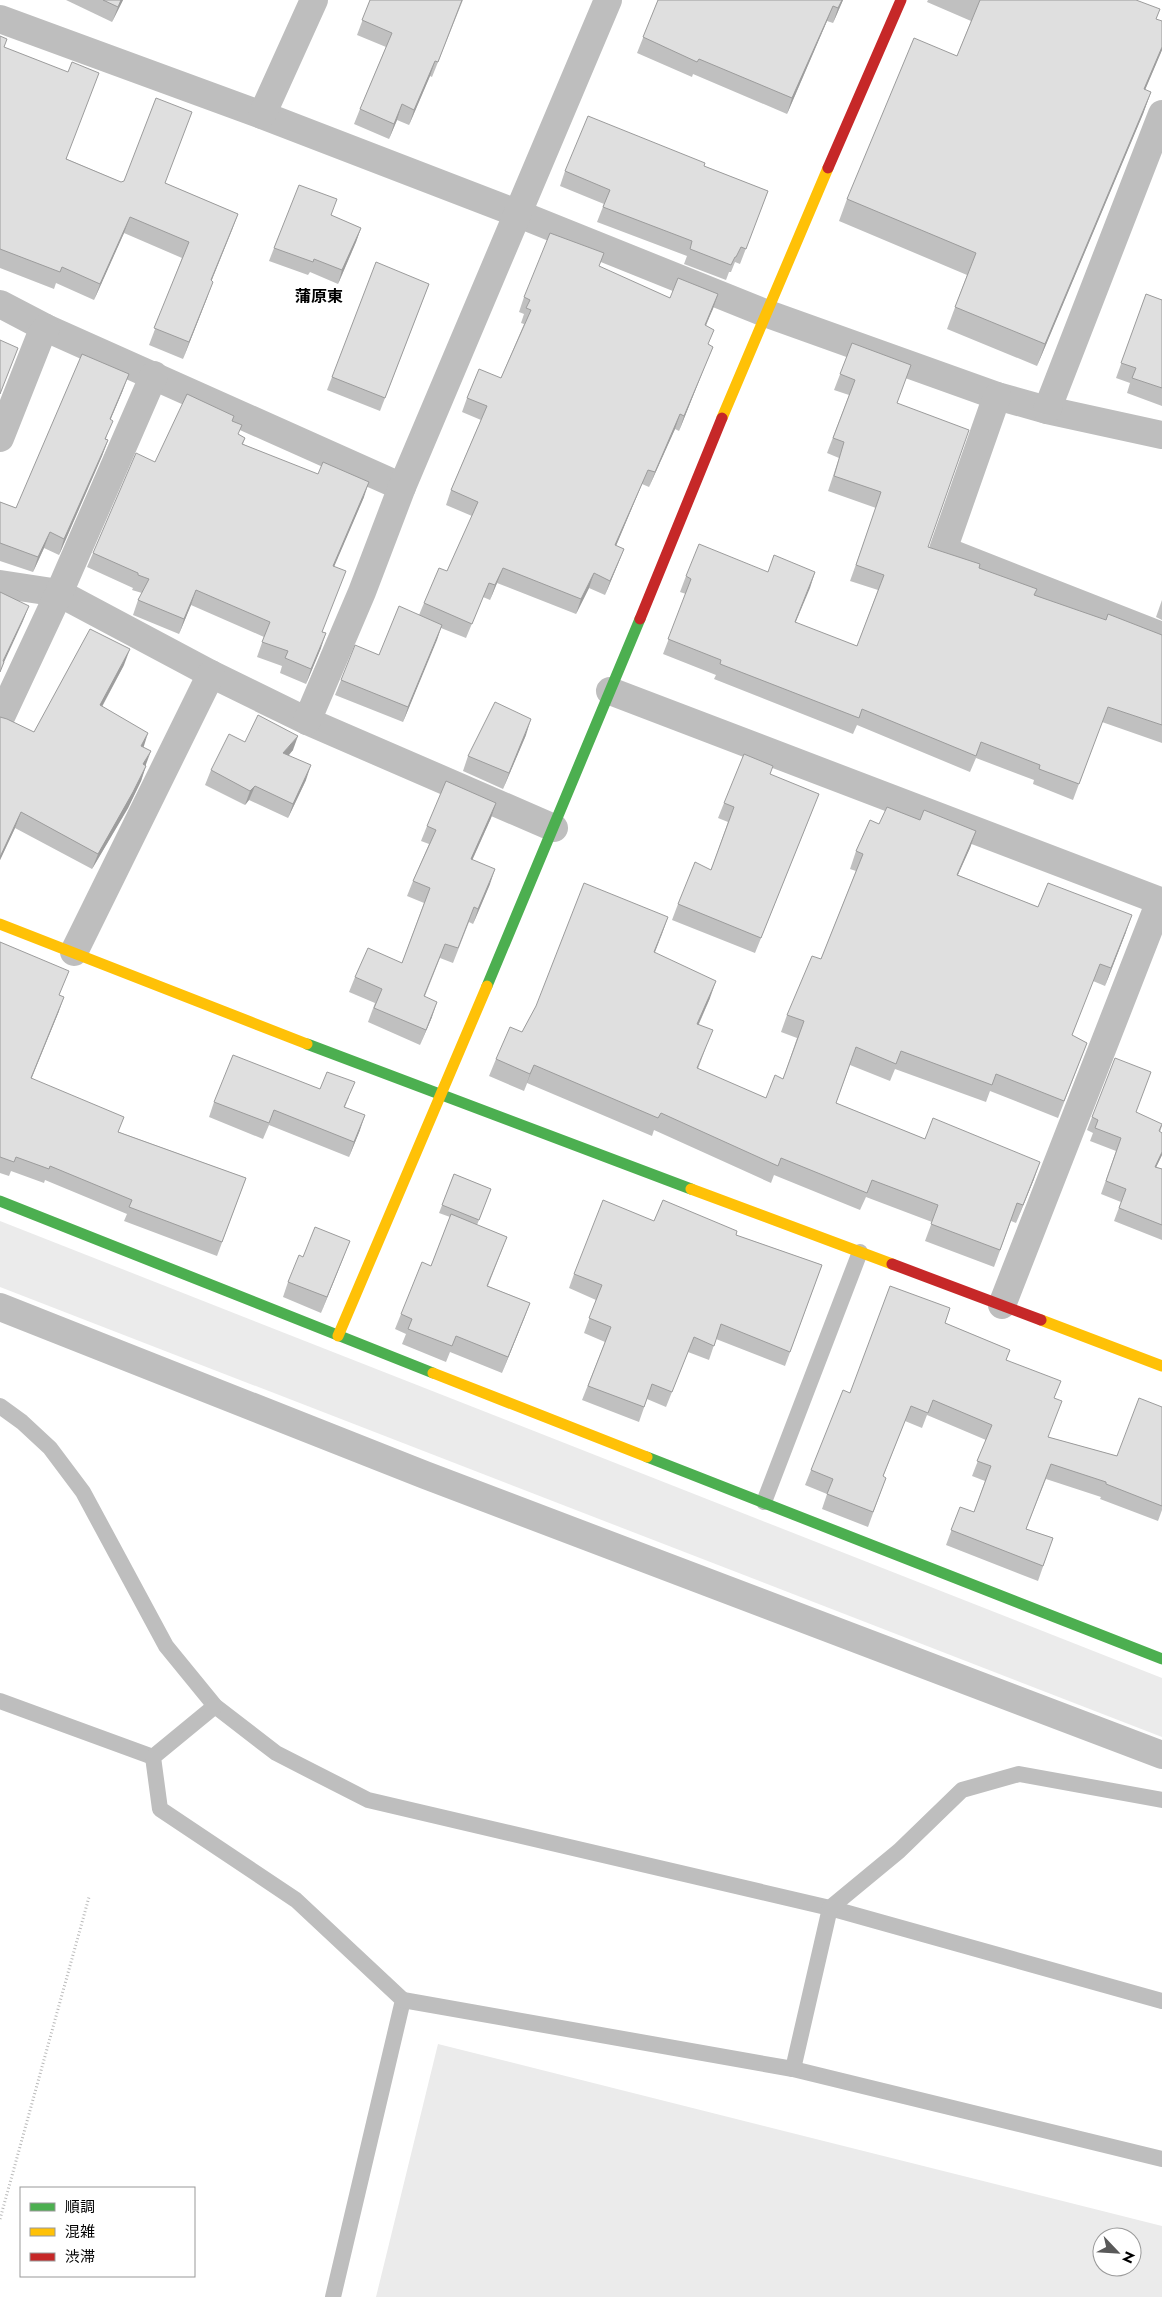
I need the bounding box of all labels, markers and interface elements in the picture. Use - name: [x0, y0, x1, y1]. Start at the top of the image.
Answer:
- district label: 蒲原東: [295, 285, 343, 308]
- legend: [20, 2187, 195, 2277]
- text: 順調: [65, 2196, 95, 2218]
- text: 混雑: [65, 2221, 95, 2243]
- north arrow: [1092, 2227, 1142, 2277]
- text: 渋滞: [65, 2246, 95, 2268]
- text: N: [1117, 2248, 1140, 2267]

